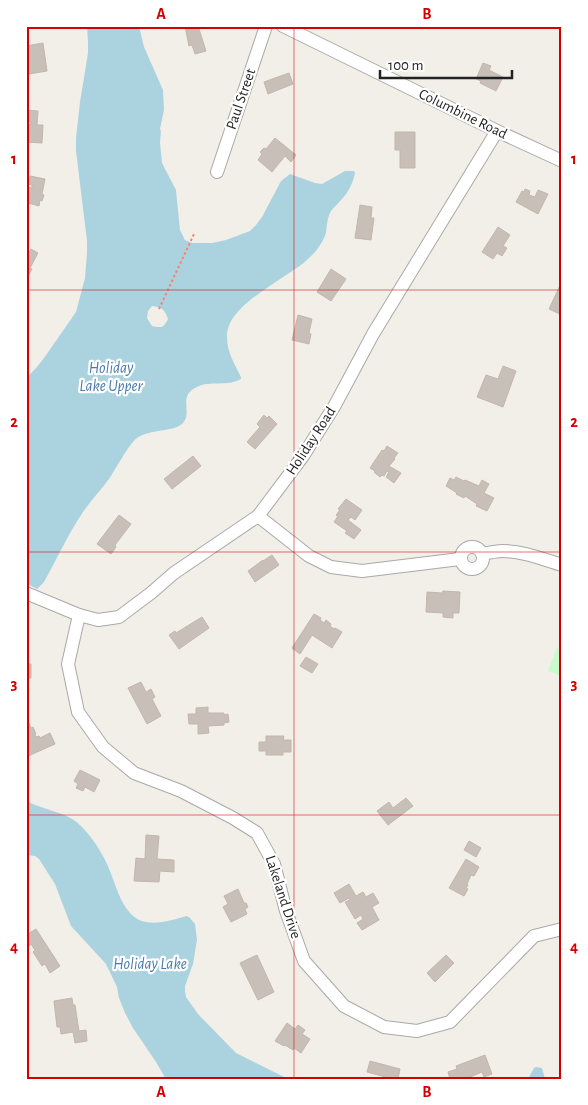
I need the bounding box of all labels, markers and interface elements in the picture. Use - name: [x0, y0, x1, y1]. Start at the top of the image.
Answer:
- text: A: [156, 6, 166, 22]
- text: B: [422, 6, 432, 22]
- scale bar: [380, 48, 513, 80]
- text: 100 m: [388, 58, 423, 73]
- street label: Paul Street: [224, 66, 258, 131]
- street label: Columbine Road: [416, 86, 510, 142]
- text: 1: [11, 151, 17, 167]
- text: 1: [571, 151, 577, 167]
- water label: Holiday Lake Upper: [79, 360, 143, 395]
- street label: Holiday Road: [283, 404, 339, 478]
- text: 2: [10, 414, 18, 430]
- text: 2: [570, 414, 578, 430]
- text: 3: [11, 676, 18, 692]
- text: 3: [571, 676, 578, 692]
- street label: Lakeland Drive: [263, 854, 304, 940]
- text: 4: [10, 939, 18, 955]
- text: 4: [570, 939, 578, 955]
- water label: Holiday Lake: [113, 956, 187, 972]
- text: A: [156, 1084, 166, 1100]
- text: B: [422, 1084, 432, 1100]

